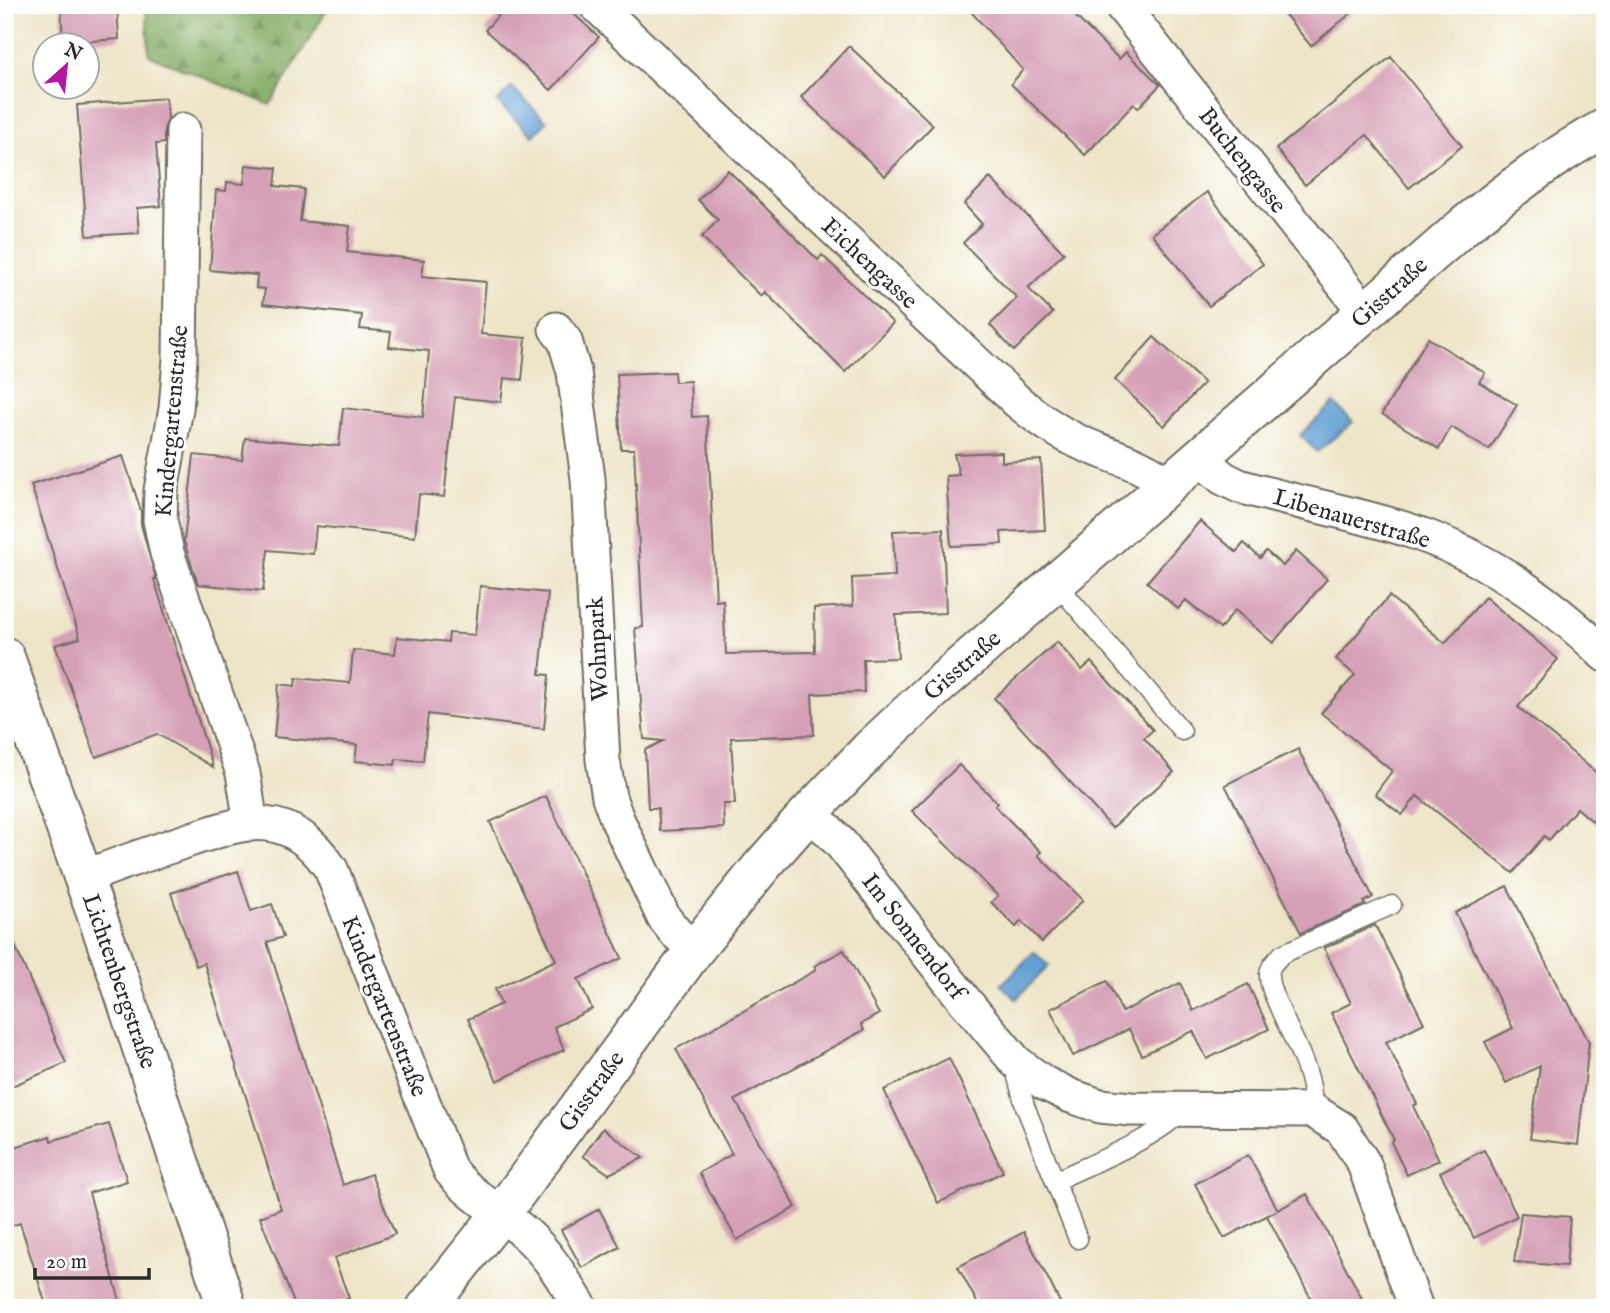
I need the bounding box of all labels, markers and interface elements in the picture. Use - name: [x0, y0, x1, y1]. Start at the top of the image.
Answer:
- north arrow: [32, 32, 102, 102]
- text: N: [59, 38, 86, 67]
- street label: Buchengasse: [1191, 102, 1293, 220]
- street label: Eichengasse: [814, 211, 924, 317]
- street label: Gisstraße: [1345, 250, 1435, 336]
- street label: Kindergartenstraße: [149, 324, 196, 518]
- street label: Libenauerstraße: [1269, 482, 1434, 557]
- street label: Wohnpark: [580, 596, 617, 702]
- street label: Gisstraße: [918, 624, 1008, 708]
- street label: Im Sonnendorf: [854, 868, 974, 1010]
- street label: Lichtenbergstraße: [74, 890, 163, 1073]
- street label: Kindergartenstraße: [333, 911, 434, 1102]
- street label: Gisstraße: [552, 1045, 632, 1139]
- scale bar: [35, 1236, 149, 1280]
- text: 20 m: [46, 1249, 87, 1276]

